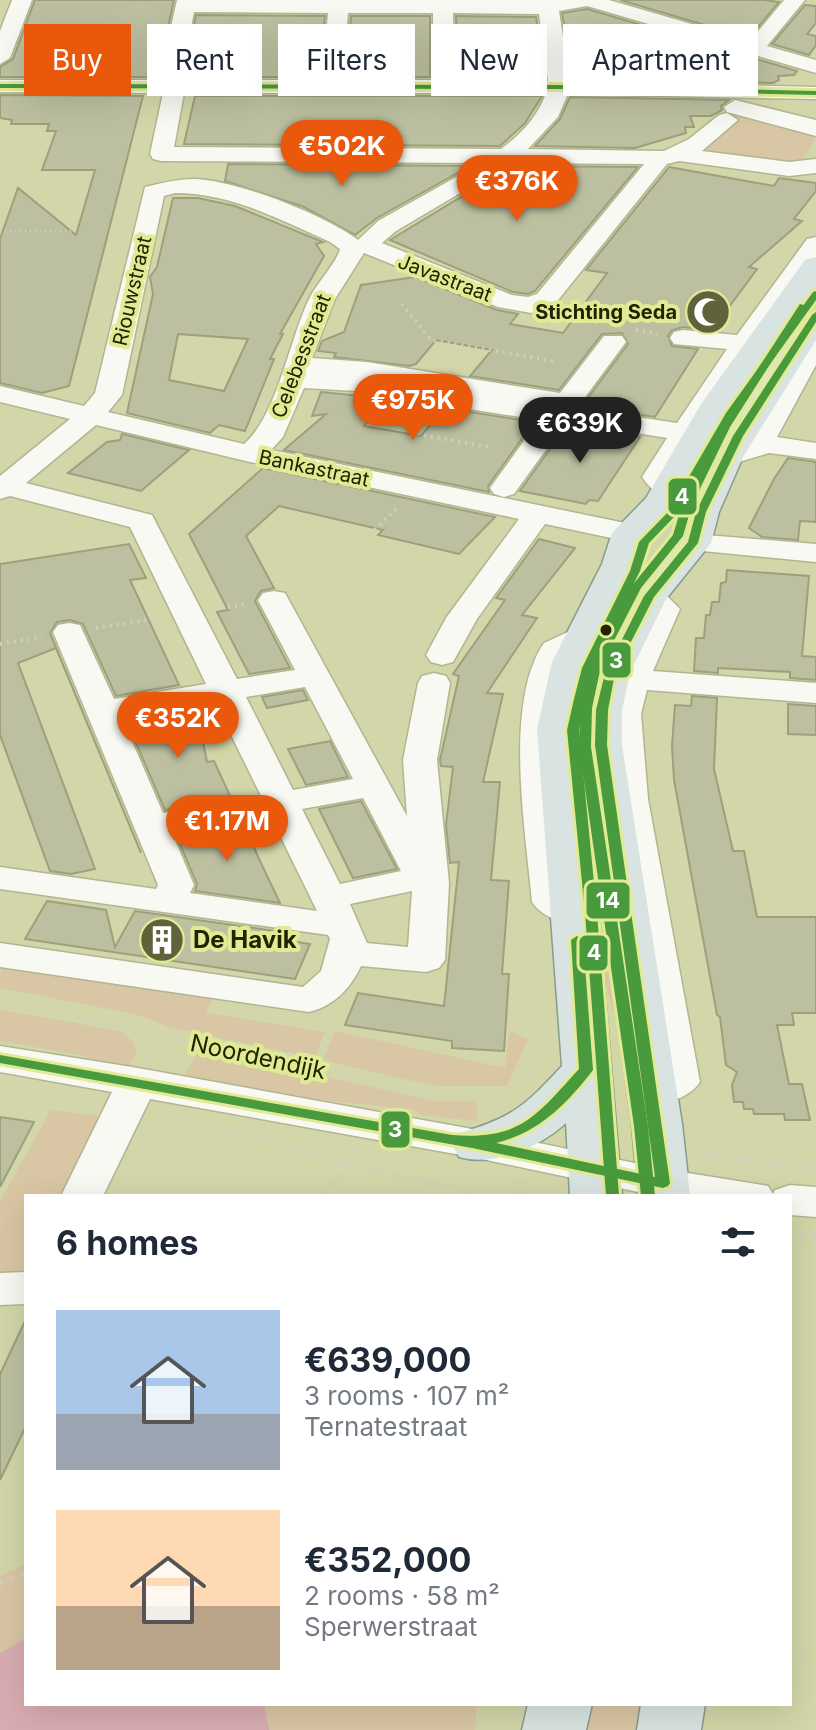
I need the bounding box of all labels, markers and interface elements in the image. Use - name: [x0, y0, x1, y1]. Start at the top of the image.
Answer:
- chip: Buy: [24, 24, 131, 96]
- chip: Rent: [147, 24, 262, 96]
- chip: Filters: [278, 24, 415, 96]
- chip: New: [431, 24, 547, 96]
- chip: Apartment: [563, 24, 758, 96]
- pin: €502K: [286, 120, 398, 188]
- text: €502K: [298, 130, 386, 161]
- pin: €376K: [461, 155, 573, 223]
- text: €376K: [475, 165, 559, 196]
- street label: Riouwstraat: [108, 234, 156, 348]
- street label: Javastraat: [395, 249, 496, 307]
- mosque icon: Stichting Seda: [684, 288, 732, 336]
- street label: Celebesstraat: [266, 290, 336, 421]
- place label: Stichting Seda: [535, 300, 677, 324]
- pin: €975K: [357, 374, 469, 442]
- text: €975K: [371, 384, 455, 415]
- pin: €639K: [524, 397, 636, 465]
- text: €639K: [536, 407, 624, 438]
- street label: Bankastraat: [257, 445, 372, 491]
- line badge: 4: [667, 477, 698, 516]
- text: 4: [675, 483, 689, 509]
- unlabelled marker: [598, 622, 614, 638]
- line badge: 3: [601, 641, 632, 679]
- text: 3: [609, 647, 623, 673]
- pin: €352K: [122, 692, 234, 760]
- text: €352K: [135, 702, 221, 733]
- pin: €1.17M: [162, 795, 292, 863]
- text: €1.17M: [184, 805, 270, 836]
- line badge: 14: [585, 881, 631, 920]
- text: 14: [596, 887, 620, 913]
- building icon: De Havik: [138, 916, 186, 964]
- place label: De Havik: [193, 925, 297, 954]
- line badge: 4: [578, 934, 609, 972]
- text: 4: [587, 939, 601, 965]
- street label: Noordendijk: [188, 1028, 329, 1085]
- line badge: 3: [380, 1110, 411, 1149]
- text: 3: [388, 1116, 402, 1142]
- icon: filters: [716, 1220, 760, 1264]
- text: 6 homes: [56, 1222, 198, 1263]
- text: €639,000: [304, 1339, 472, 1380]
- icon: home: [120, 1342, 216, 1438]
- text: 3 rooms · 107 m²: [304, 1380, 509, 1411]
- text: Ternatestraat: [304, 1411, 467, 1442]
- text: €352,000: [304, 1539, 472, 1580]
- icon: home: [120, 1542, 216, 1638]
- text: 2 rooms · 58 m²: [304, 1580, 500, 1611]
- text: Sperwerstraat: [304, 1611, 477, 1642]

